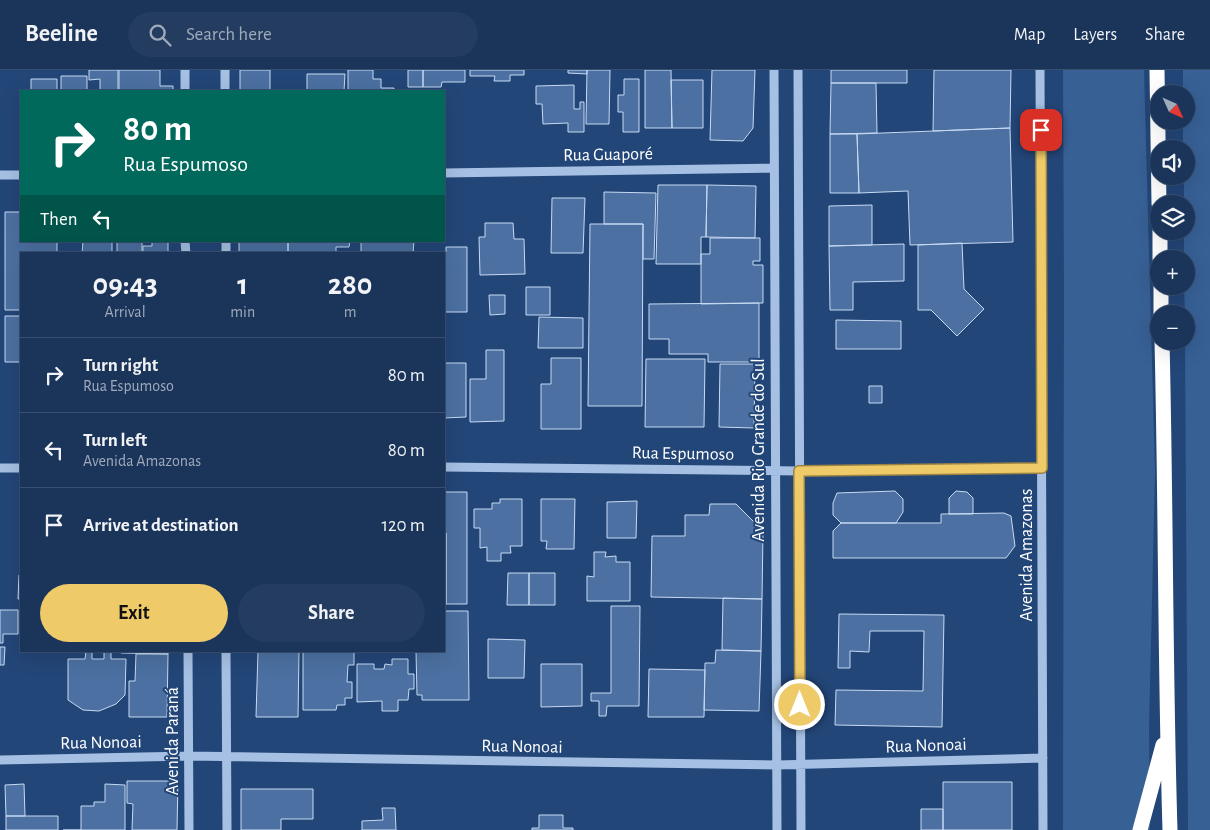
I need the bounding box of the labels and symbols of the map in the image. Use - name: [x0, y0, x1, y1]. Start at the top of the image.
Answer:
- north arrow: [1150, 85, 1195, 130]
- pin: [1020, 109, 1062, 151]
- street label: Rua Guaporé: [563, 145, 653, 165]
- street label: Avenida Rio Grande do Sul: [750, 358, 768, 542]
- street label: Rua Espumoso: [632, 444, 734, 464]
- street label: Avenida Amazonas: [1018, 488, 1036, 622]
- position arrow: [773, 678, 825, 730]
- street label: Avenida Paraná: [164, 687, 182, 795]
- street label: Rua Nonoai: [60, 733, 142, 753]
- street label: Rua Nonoai: [885, 736, 967, 756]
- street label: Rua Nonoai: [481, 737, 563, 757]

